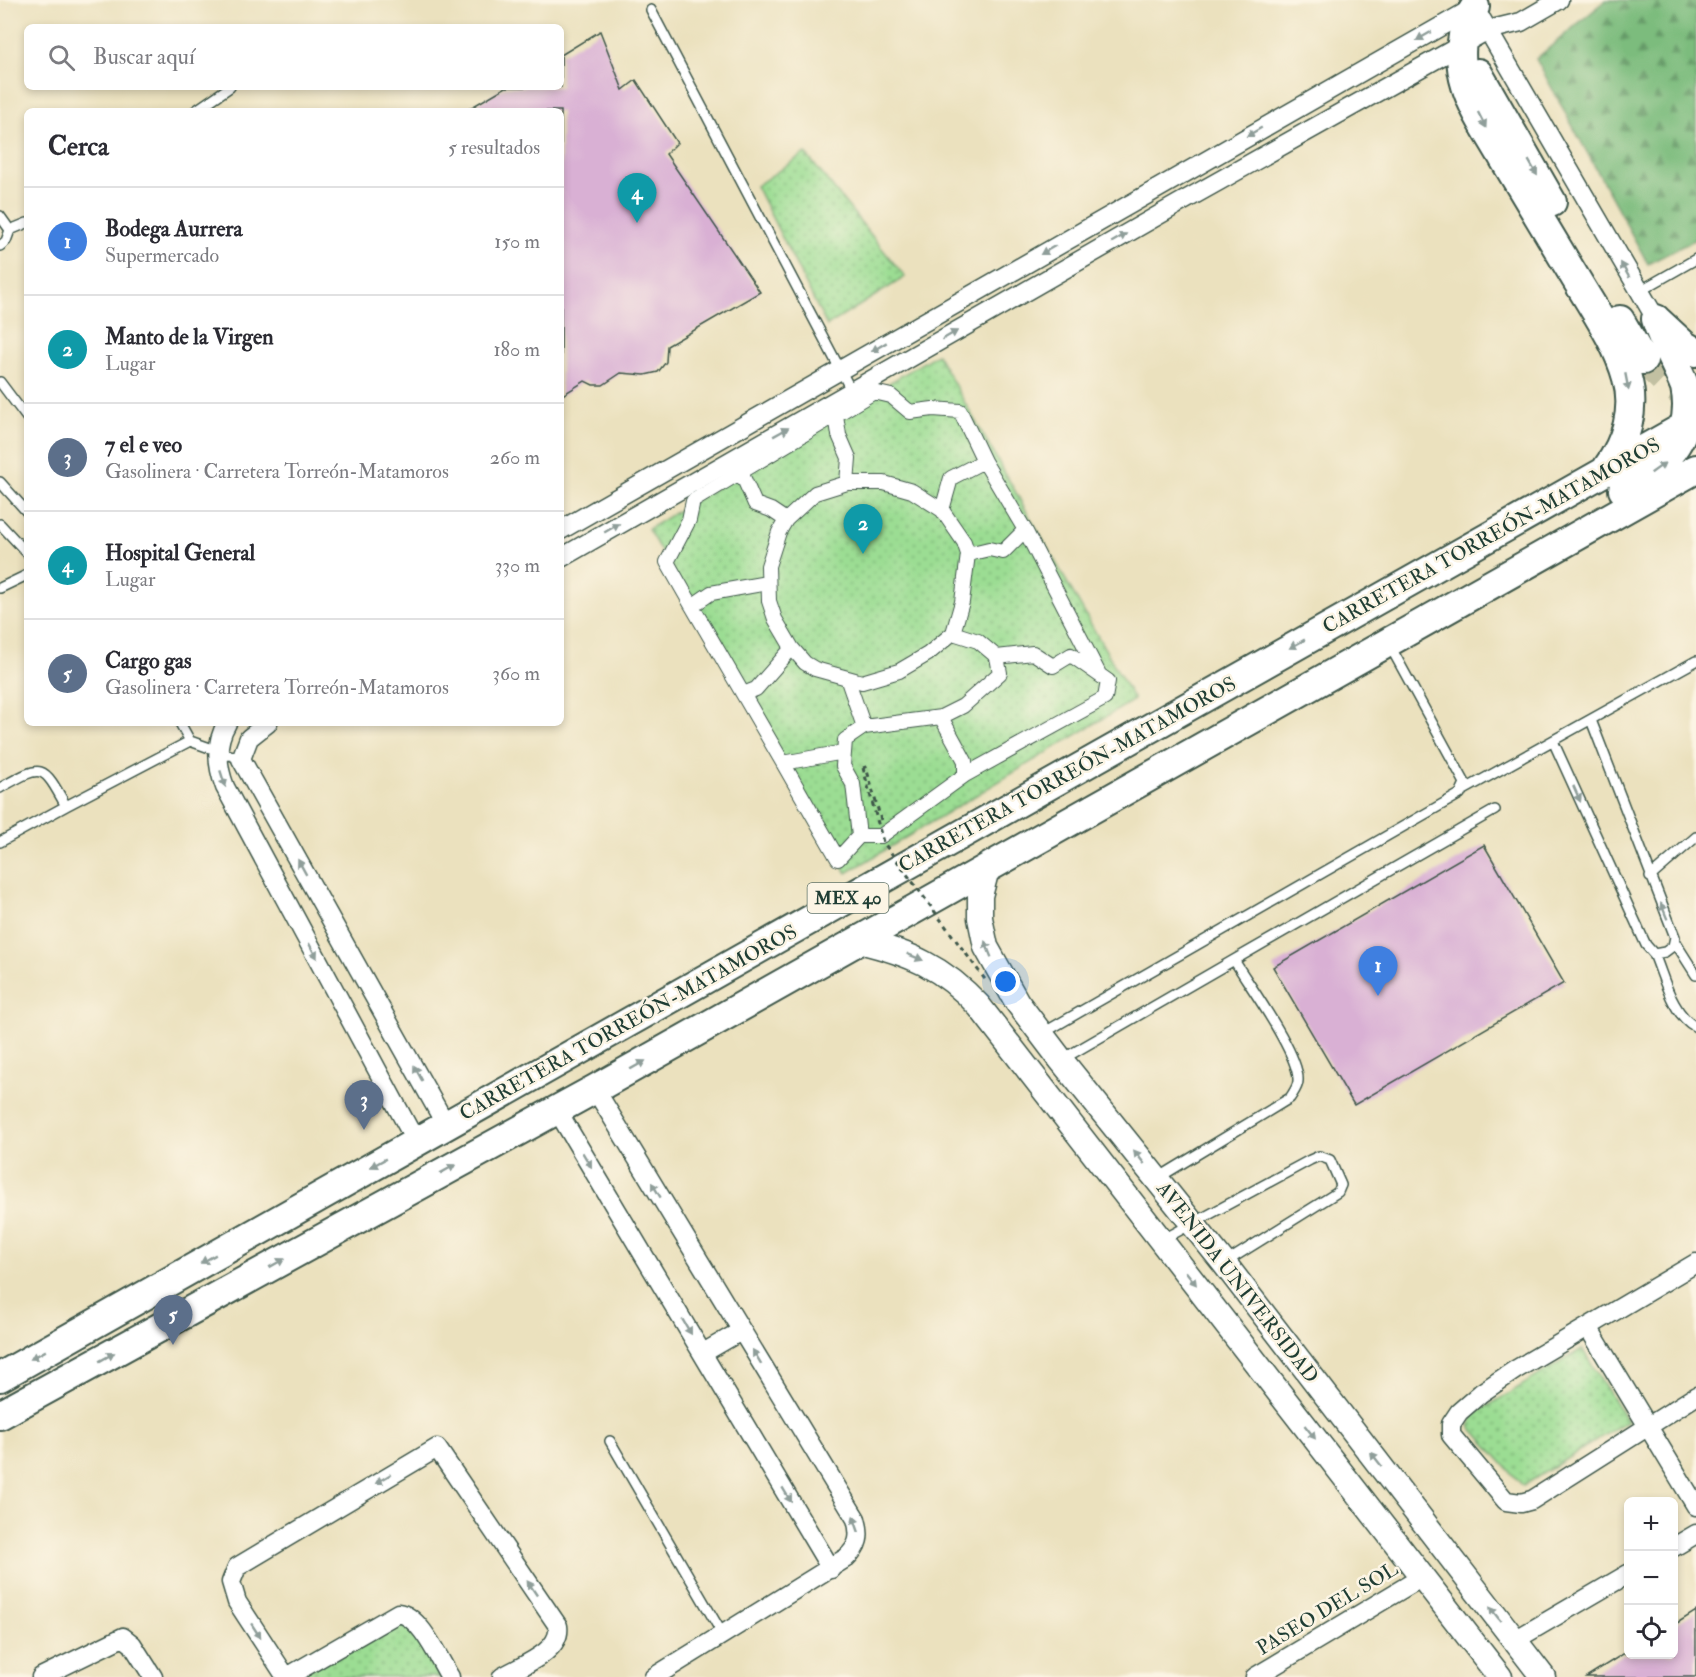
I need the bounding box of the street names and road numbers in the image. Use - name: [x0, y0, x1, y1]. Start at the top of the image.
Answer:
- street label: CARRETERA TORREÓN-MATAMOROS: [1318, 431, 1664, 639]
- street label: CARRETERA TORREÓN-MATAMOROS: [894, 670, 1240, 878]
- road number: MEX 40: [808, 883, 888, 913]
- street label: CARRETERA TORREÓN-MATAMOROS: [455, 918, 801, 1126]
- street label: AVENIDA UNIVERSIDAD: [1151, 1176, 1324, 1388]
- street label: PASEO DEL SOL: [1252, 1556, 1403, 1661]

